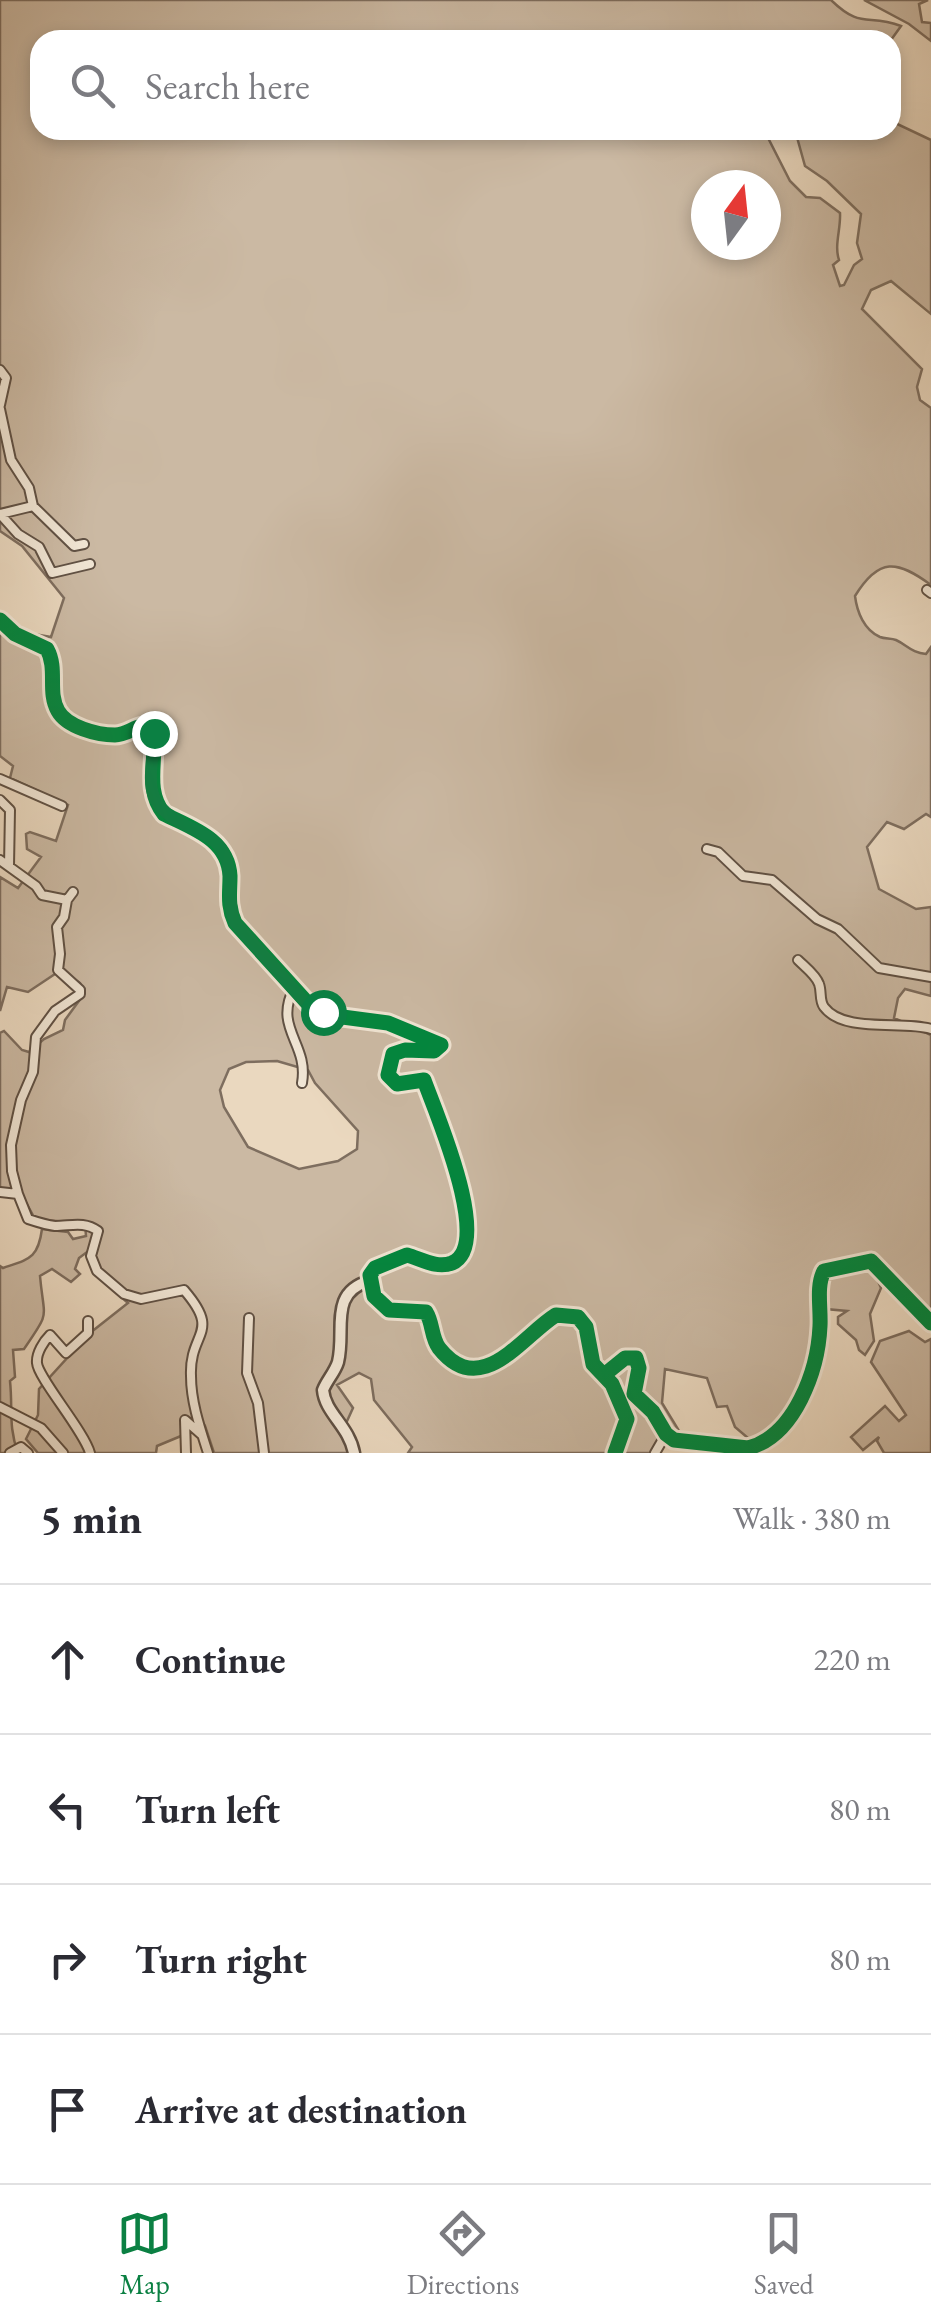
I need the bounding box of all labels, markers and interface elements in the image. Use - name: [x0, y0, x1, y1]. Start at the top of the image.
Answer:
- search box: [30, 30, 901, 140]
- icon: search: [65, 58, 120, 113]
- text: Search here: [145, 61, 310, 110]
- north arrow: [691, 170, 781, 260]
- route end: [132, 711, 178, 757]
- route start: [301, 990, 347, 1036]
- text: 5 min: [40, 1491, 142, 1546]
- text: Walk · 380 m: [733, 1497, 891, 1539]
- icon: ahead: [40, 1632, 95, 1687]
- text: Continue: [135, 1635, 286, 1684]
- text: 220 m: [814, 1638, 891, 1680]
- icon: left: [40, 1782, 95, 1837]
- text: Turn left: [135, 1785, 280, 1834]
- text: 80 m: [829, 1788, 891, 1830]
- icon: right: [40, 1932, 95, 1987]
- text: Turn right: [135, 1935, 307, 1984]
- text: 80 m: [829, 1938, 891, 1980]
- icon: arrive: [40, 2082, 95, 2137]
- text: Arrive at destination: [135, 2085, 467, 2134]
- tab: Map: [117, 2206, 172, 2302]
- tab: Directions: [407, 2206, 519, 2302]
- tab: Saved: [754, 2206, 814, 2302]

